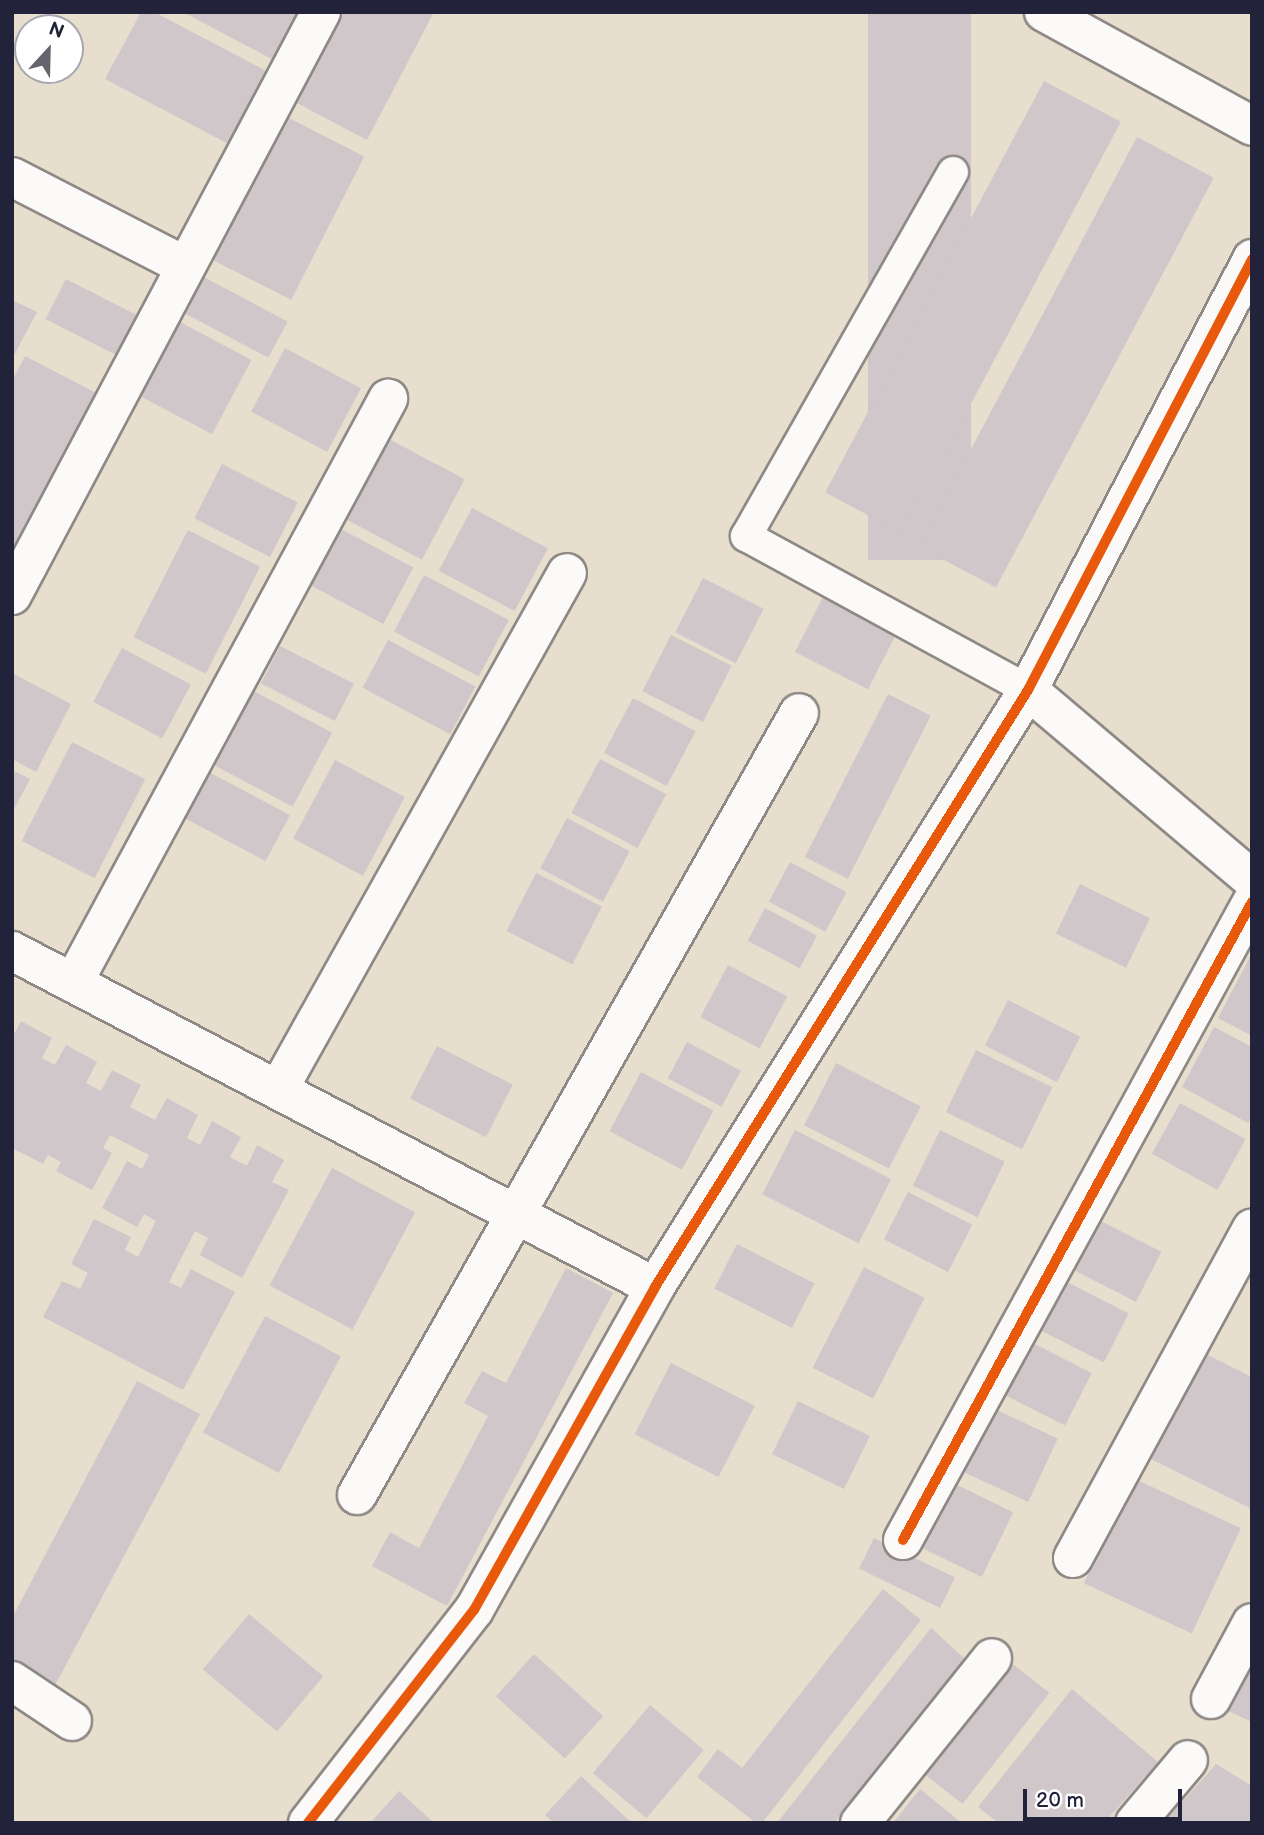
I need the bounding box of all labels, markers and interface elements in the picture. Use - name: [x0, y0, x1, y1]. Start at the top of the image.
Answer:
- north arrow: [14, 14, 84, 84]
- text: N: [45, 18, 67, 44]
- scale bar: [1026, 1776, 1185, 1820]
- text: 20 m: [1036, 1788, 1084, 1813]

